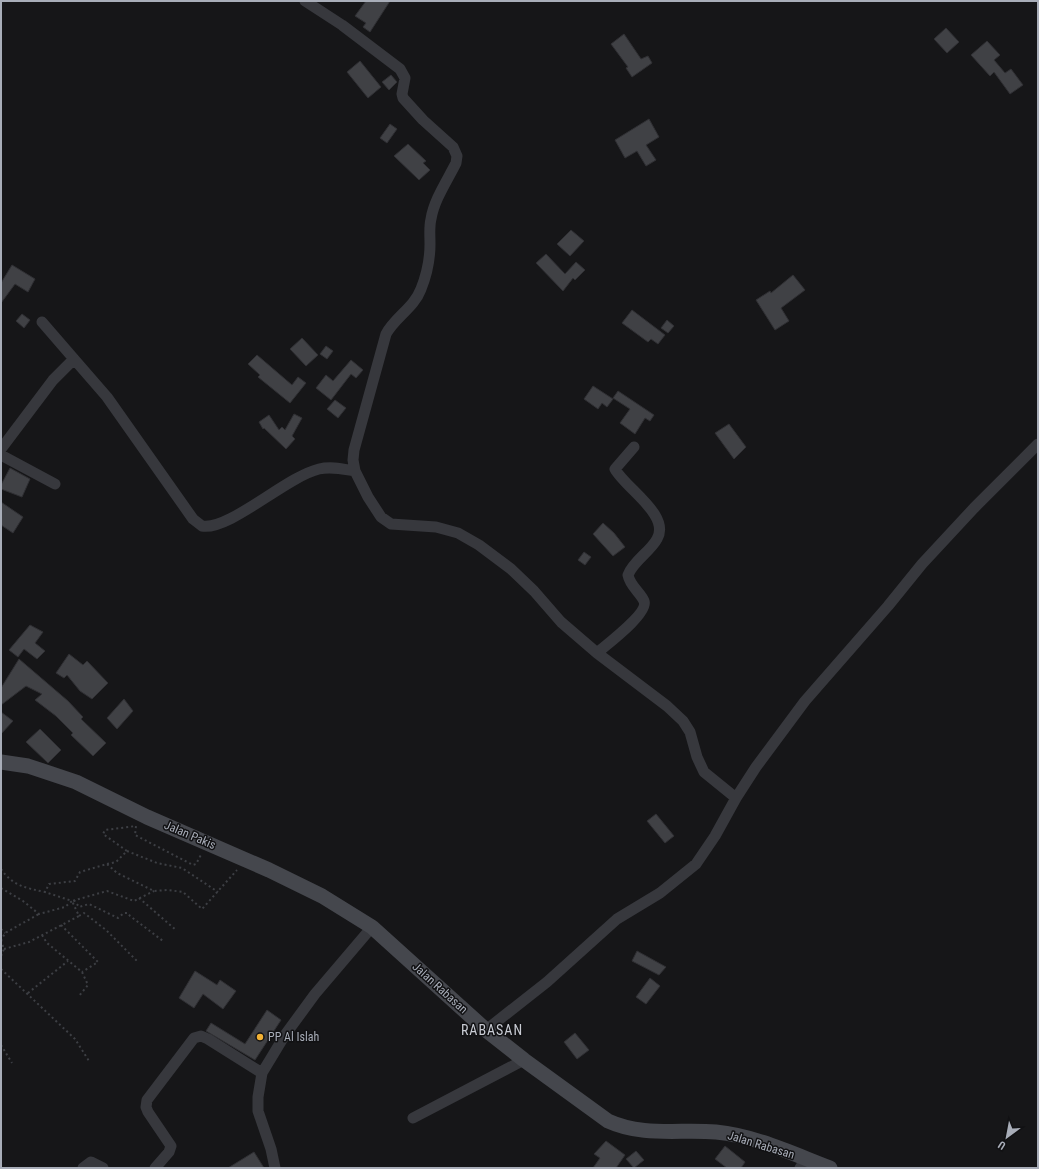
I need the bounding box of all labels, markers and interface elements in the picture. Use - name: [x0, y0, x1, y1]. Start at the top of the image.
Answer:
- street label: Jalan Pakis: [162, 818, 218, 852]
- street label: Jalan Rabasan: [410, 960, 471, 1017]
- district label: RABASAN: [461, 1022, 523, 1038]
- place label: PP Al Islah: [268, 1030, 319, 1044]
- marker: PP Al Islah: [255, 1032, 265, 1042]
- north arrow: [987, 1117, 1027, 1157]
- street label: Jalan Rabasan: [726, 1128, 796, 1162]
- text: U: [996, 1138, 1008, 1152]

